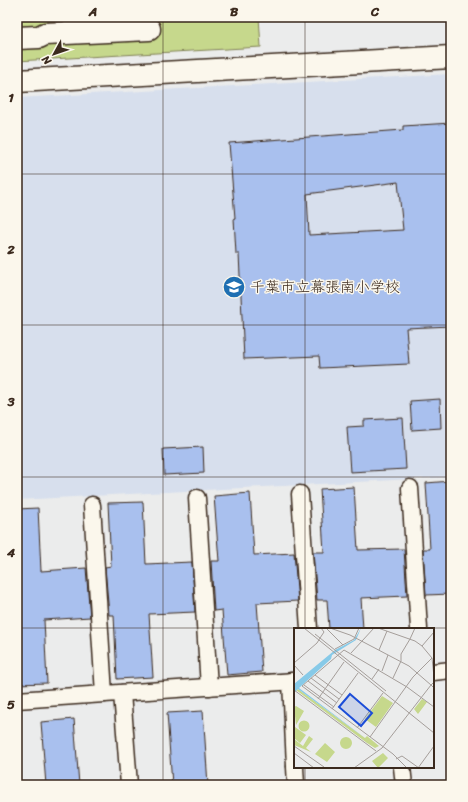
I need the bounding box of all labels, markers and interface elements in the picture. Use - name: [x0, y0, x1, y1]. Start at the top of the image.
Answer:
- text: A: [88, 0, 97, 23]
- text: B: [230, 0, 239, 23]
- text: C: [370, 0, 380, 23]
- north arrow: [34, 34, 74, 74]
- text: N: [37, 51, 57, 70]
- text: 1: [8, 86, 14, 109]
- text: 2: [6, 238, 15, 261]
- school or university icon: 千葉市立幕張南小学校: [221, 274, 247, 300]
- place label: 千葉市立幕張南小学校: [250, 274, 400, 300]
- text: 3: [6, 390, 15, 413]
- text: 4: [6, 541, 16, 564]
- inset map: [294, 628, 434, 768]
- text: 5: [7, 693, 15, 716]

